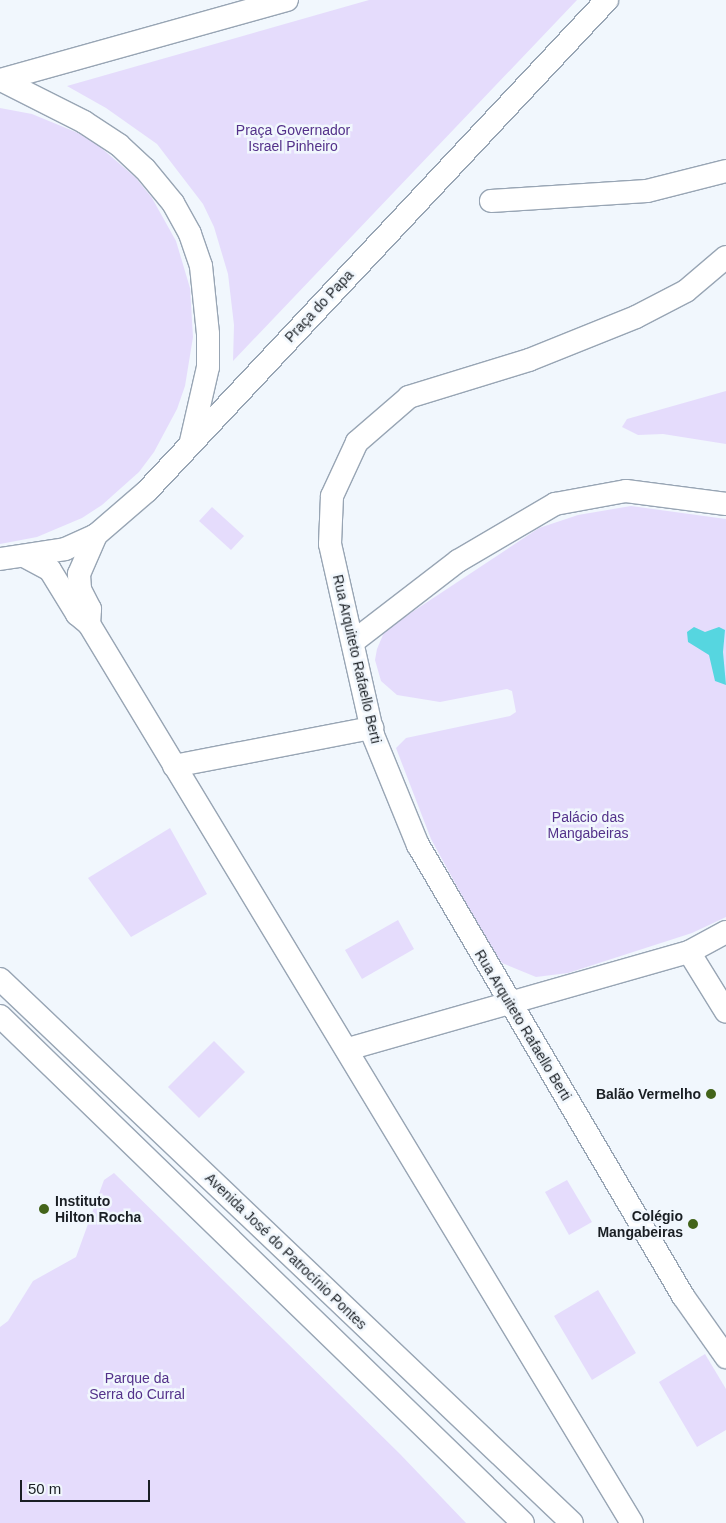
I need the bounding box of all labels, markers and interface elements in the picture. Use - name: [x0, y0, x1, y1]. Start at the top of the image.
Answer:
- park label: Praça Governador Israel Pinheiro: [236, 122, 350, 154]
- street label: Praça do Papa: [281, 266, 357, 346]
- street label: Rua Arquiteto Rafaello Berti: [329, 573, 385, 745]
- park label: Palácio das Mangabeiras: [548, 809, 628, 842]
- street label: Rua Arquiteto Rafaello Berti: [471, 946, 575, 1104]
- place label: Balão Vermelho: [596, 1086, 701, 1102]
- marker: Balão Vermelho: [705, 1088, 717, 1100]
- street label: Avenida José do Patrocínio Pontes: [202, 1169, 370, 1333]
- place label: Instituto Hilton Rocha: [55, 1193, 141, 1226]
- marker: Instituto Hilton Rocha: [37, 1202, 51, 1216]
- place label: Colégio Mangabeiras: [597, 1208, 683, 1240]
- marker: Colégio Mangabeiras: [687, 1218, 699, 1230]
- park label: Parque da Serra do Curral: [89, 1370, 185, 1402]
- scale bar: [22, 1470, 152, 1502]
- text: 50 m: [28, 1480, 61, 1497]

